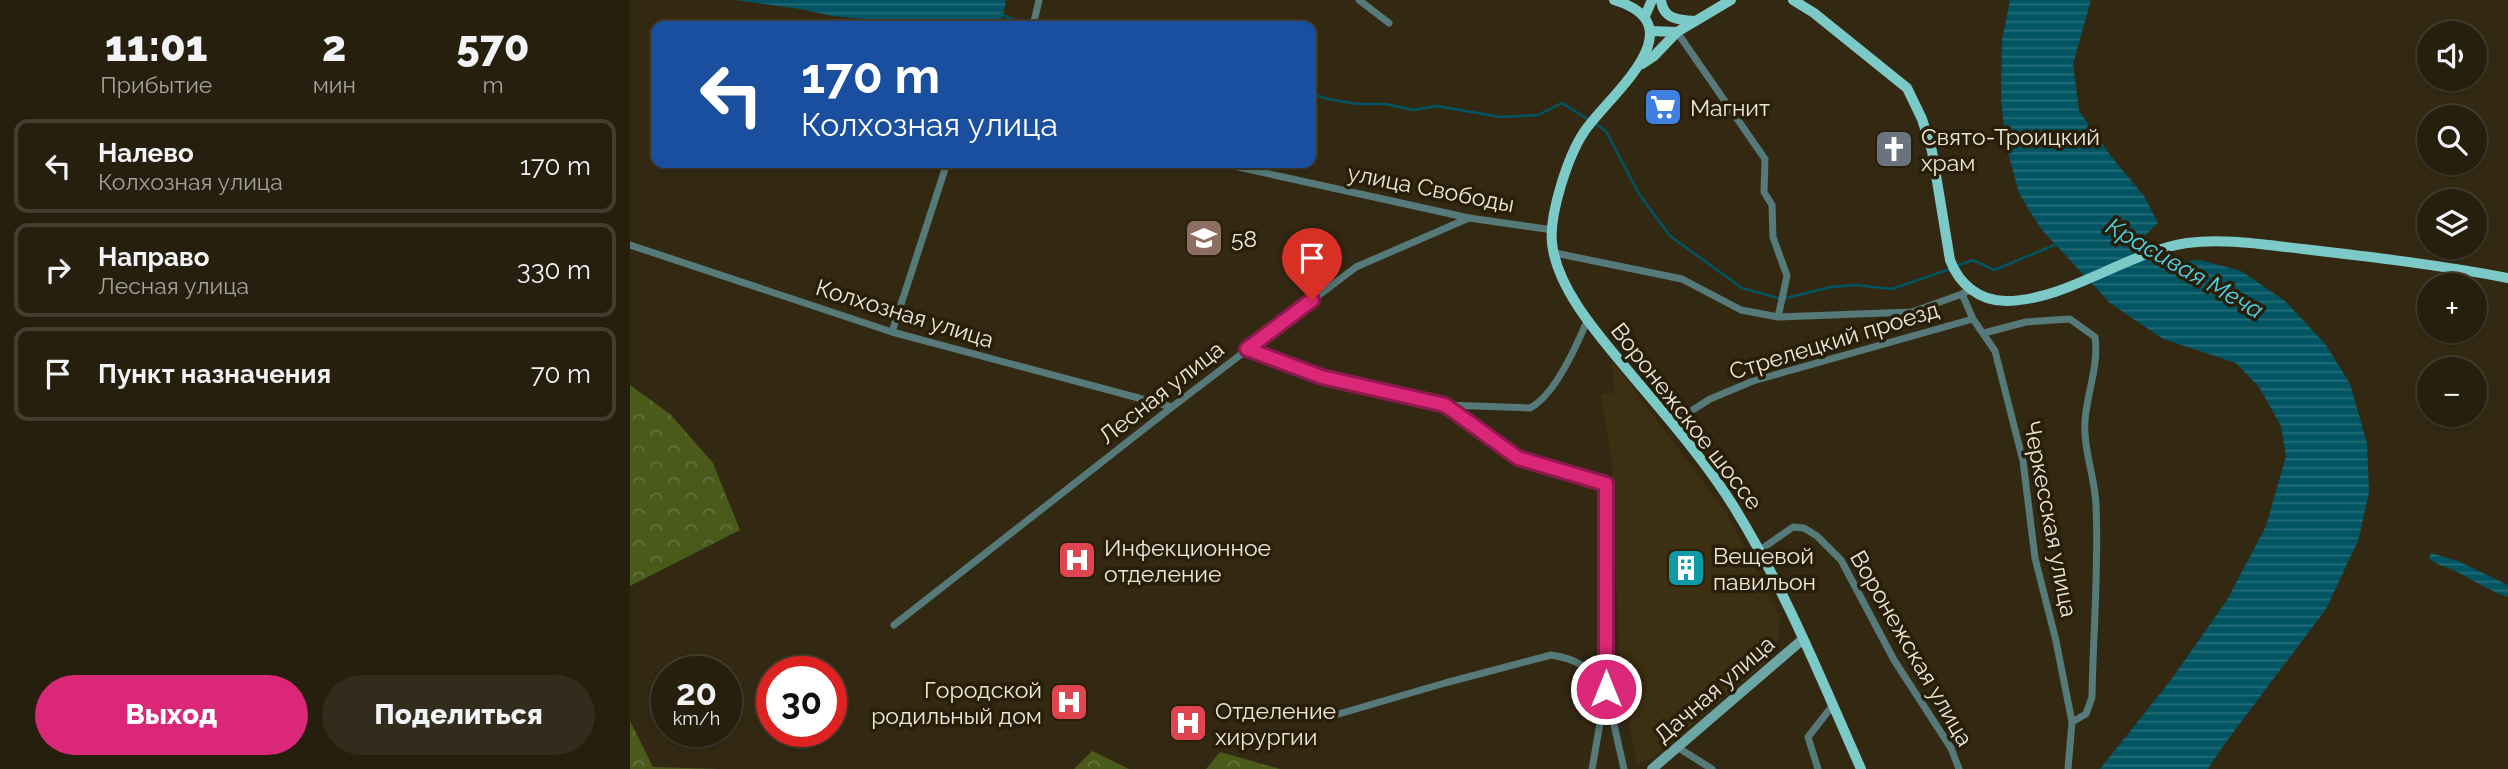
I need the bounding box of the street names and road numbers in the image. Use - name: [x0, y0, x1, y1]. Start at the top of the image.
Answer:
- street label: улица Свободы: [1345, 159, 1517, 217]
- street label: Колхозная улица: [813, 273, 997, 353]
- street label: Стрелецкий проезд: [1726, 295, 1942, 385]
- street label: Воронежское шоссе: [1606, 317, 1768, 515]
- street label: Лесная улица: [1093, 335, 1229, 449]
- street label: Черкесская улица: [2019, 419, 2083, 619]
- street label: Воронежская улица: [1845, 545, 1979, 751]
- street label: Дачная улица: [1649, 630, 1779, 748]

